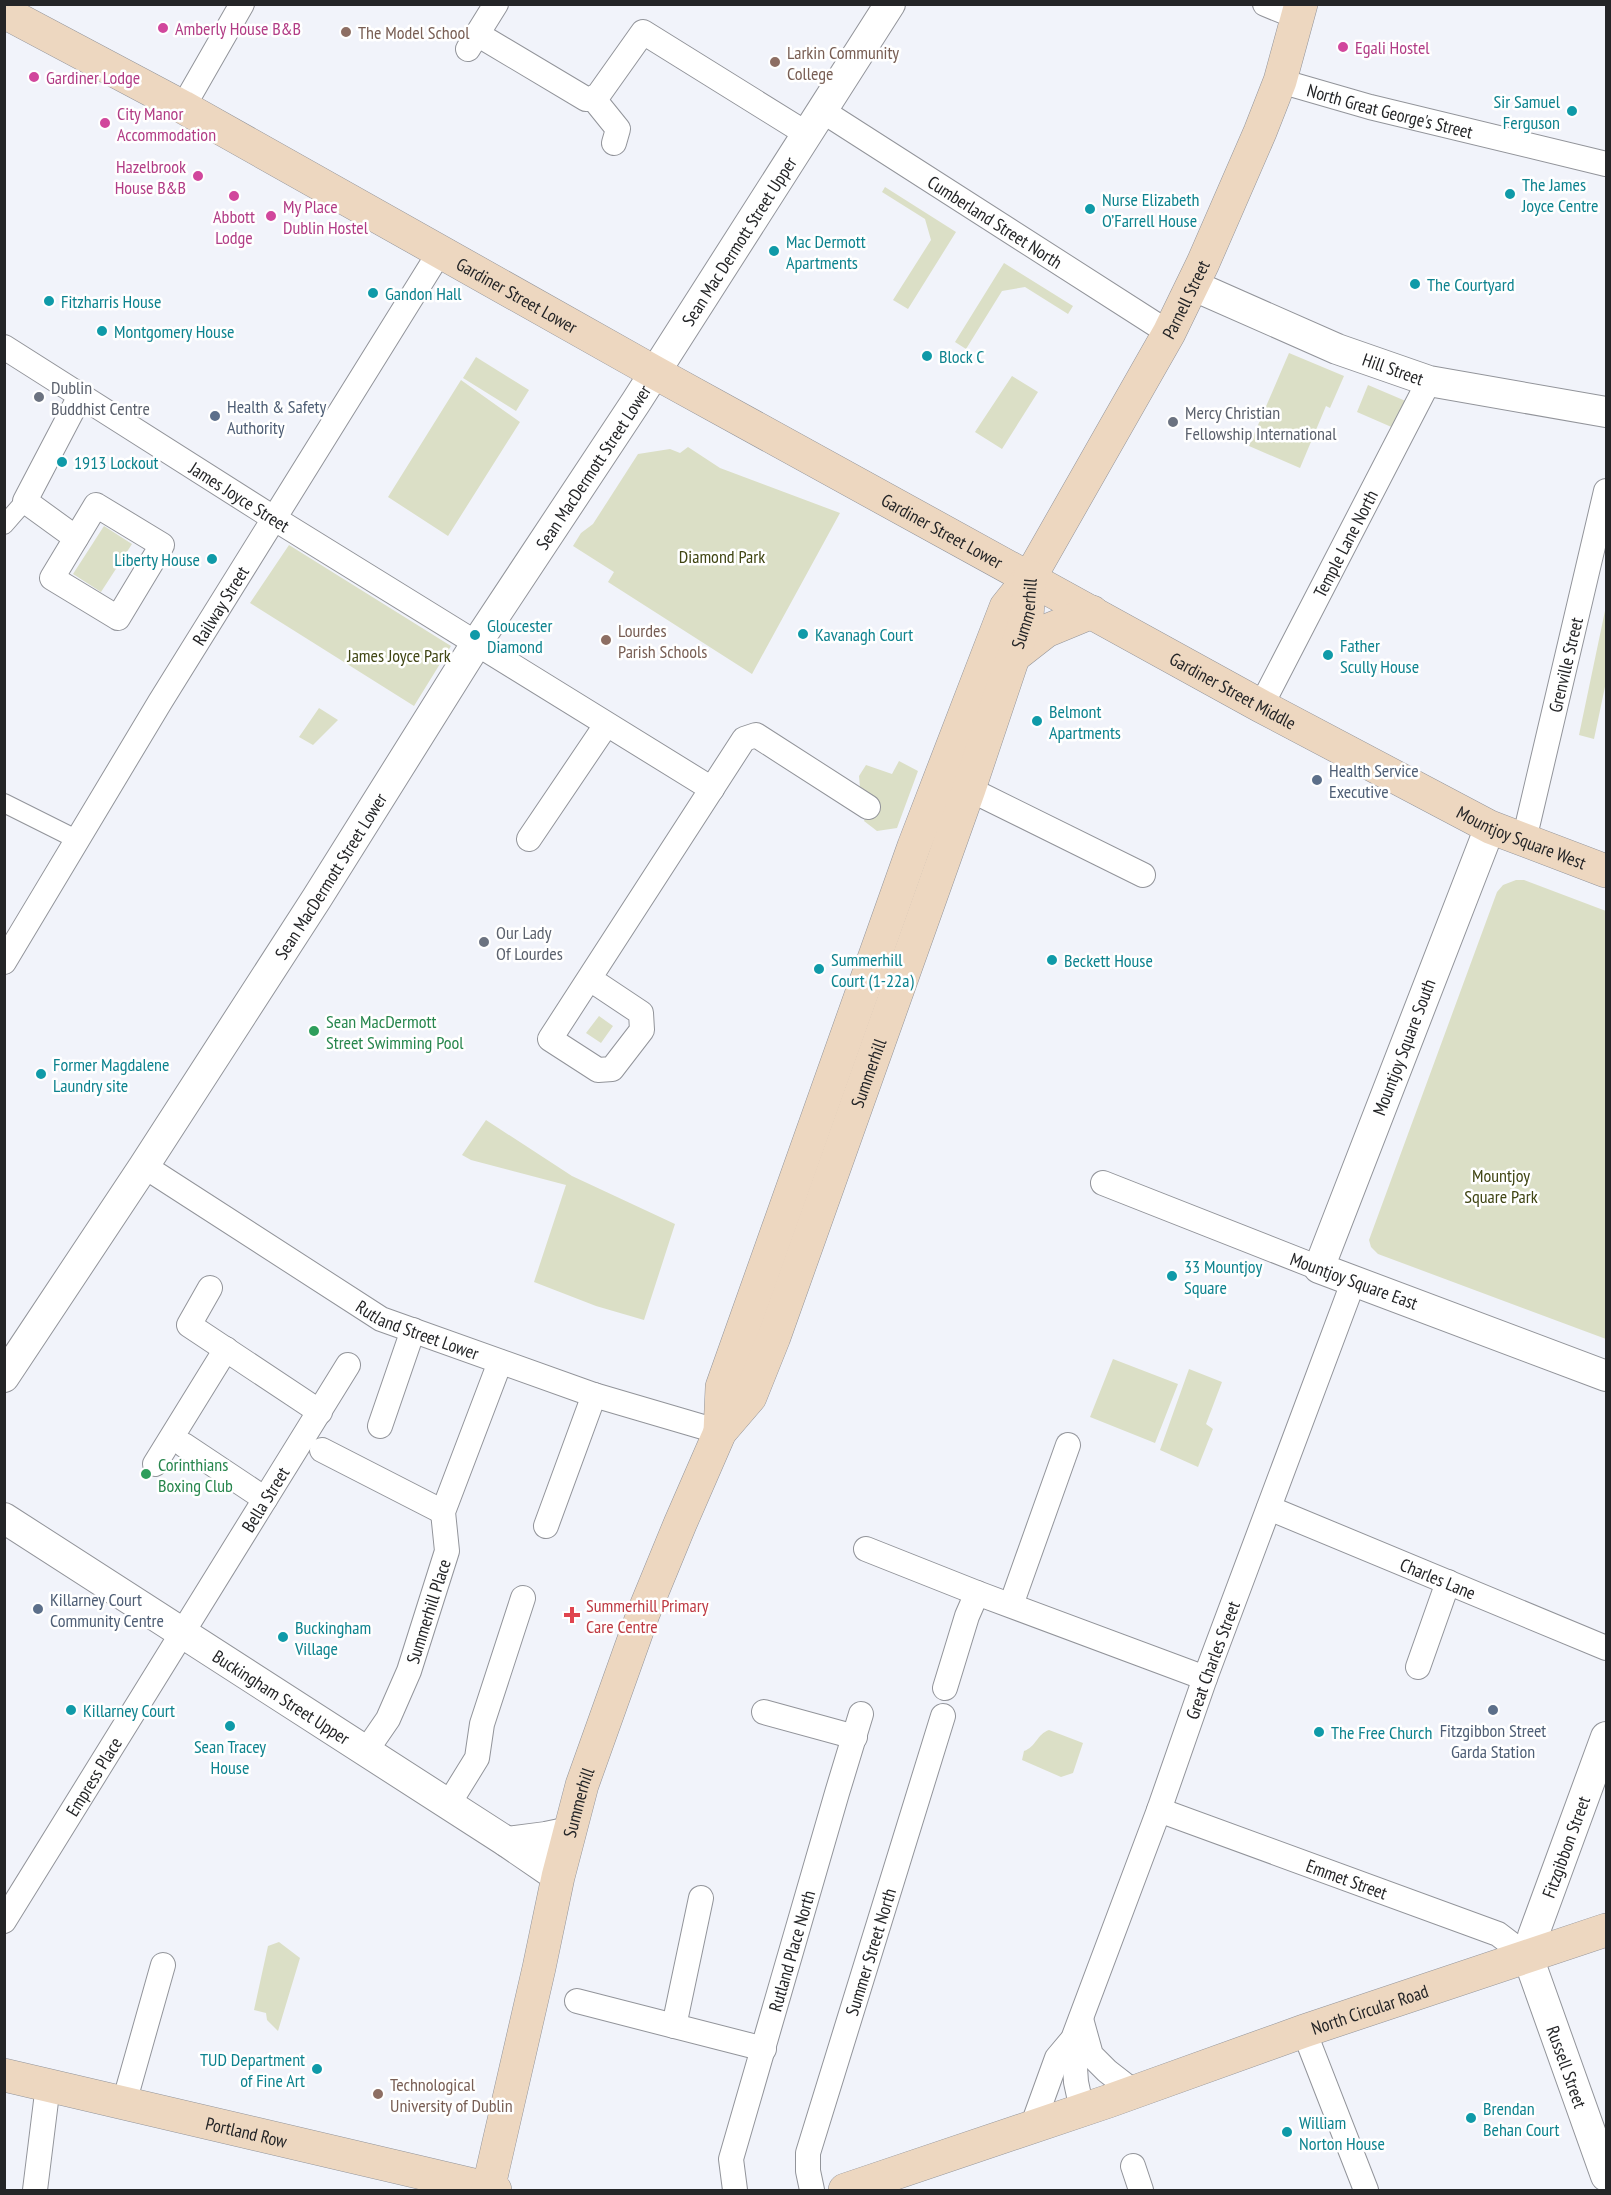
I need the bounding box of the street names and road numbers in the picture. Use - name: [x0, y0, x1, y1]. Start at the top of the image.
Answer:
- street label: North Great George's Street: [1305, 78, 1475, 143]
- street label: Sean Mac Dermott Street Upper: [676, 152, 801, 330]
- street label: Cumberland Street North: [924, 170, 1067, 273]
- street label: Gardiner Street Lower: [453, 252, 582, 338]
- street label: Parnell Street: [1157, 256, 1214, 343]
- street label: Hill Street: [1360, 347, 1427, 390]
- street label: Sean MacDermott Street Lower: [530, 380, 656, 554]
- street label: James Joyce Street: [184, 456, 294, 537]
- street label: Temple Lane North: [1308, 486, 1382, 601]
- street label: Gardiner Street Lower: [877, 488, 1007, 573]
- street label: Railway Street: [187, 561, 253, 649]
- street label: Summerhill: [1005, 576, 1041, 652]
- street label: Grenville Street: [1543, 615, 1587, 715]
- street label: Gardiner Street Middle: [1166, 647, 1300, 734]
- street label: Sean MacDermott Street Lower: [269, 788, 392, 963]
- street label: Mountjoy Square West: [1453, 800, 1590, 874]
- street label: Mountjoy Square South: [1367, 976, 1441, 1118]
- street label: Summerhill: [845, 1035, 891, 1111]
- street label: Mountjoy Square East: [1287, 1247, 1421, 1315]
- street label: Rutland Street Lower: [352, 1294, 482, 1365]
- street label: Bella Street: [236, 1462, 294, 1536]
- street label: Charles Lane: [1397, 1552, 1479, 1604]
- street label: Summerhill Place: [401, 1556, 455, 1666]
- street label: Great Charles Street: [1180, 1598, 1244, 1722]
- street label: Buckingham Street Upper: [209, 1644, 354, 1749]
- street label: Empress Place: [60, 1733, 127, 1820]
- street label: Summerhill: [557, 1763, 599, 1840]
- street label: Fitzgibbon Street: [1537, 1793, 1595, 1901]
- street label: Emmet Street: [1303, 1853, 1391, 1904]
- street label: Summer Street North: [840, 1885, 901, 2018]
- street label: Rutland Place North: [763, 1888, 820, 2014]
- street label: North Circular Road: [1308, 1979, 1431, 2039]
- street label: Russell Street: [1542, 2023, 1592, 2111]
- street label: Portland Row: [203, 2111, 290, 2153]

